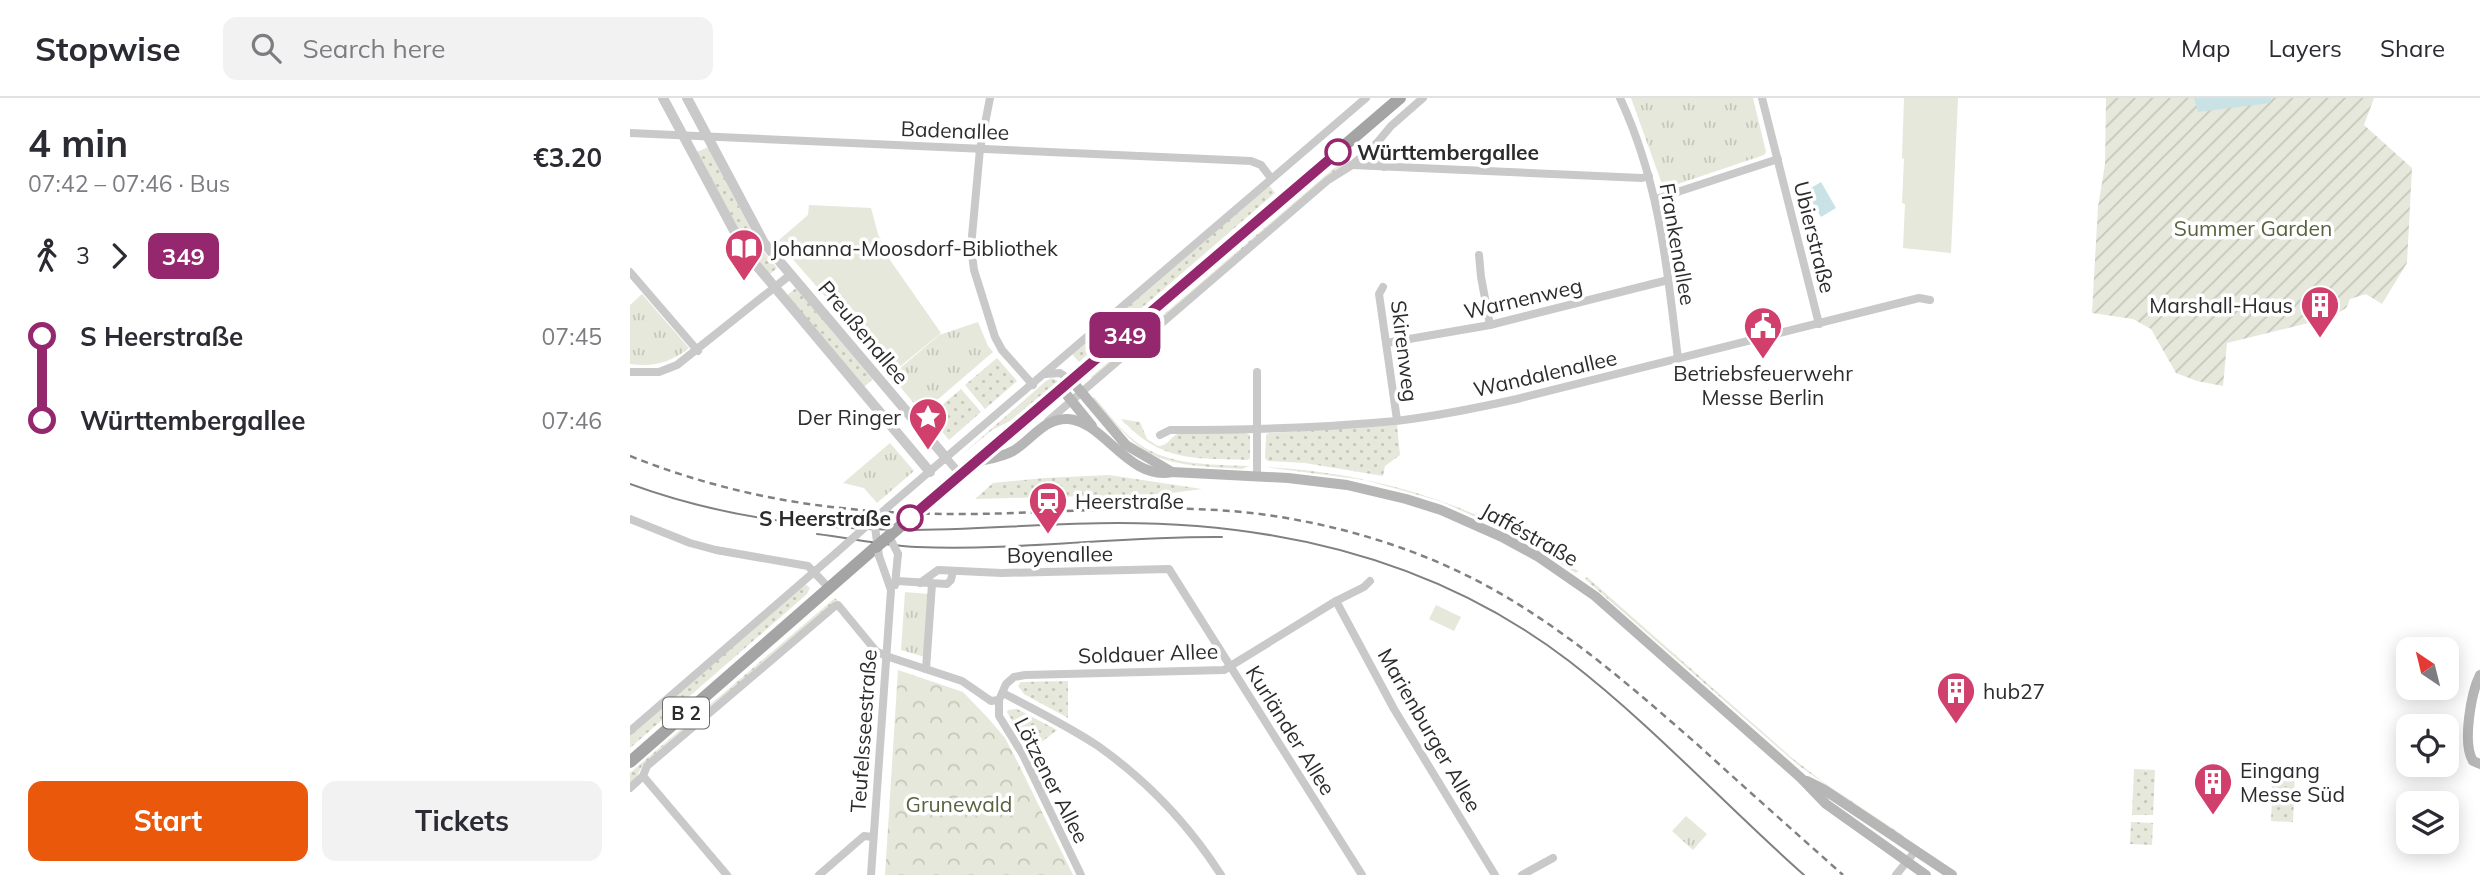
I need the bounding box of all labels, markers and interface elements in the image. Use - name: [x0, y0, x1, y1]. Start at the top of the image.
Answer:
- search box: [223, 17, 713, 80]
- text: Stopwise: [35, 28, 181, 69]
- icon: search: [247, 29, 285, 67]
- text: Search here: [303, 32, 445, 65]
- text: Map: [2181, 33, 2230, 63]
- text: Layers: [2268, 33, 2342, 63]
- text: Share: [2380, 33, 2445, 63]
- street label: Badenallee: [900, 115, 1010, 145]
- text: 4 min: [28, 119, 128, 167]
- marker: Württembergallee: [1325, 139, 1351, 165]
- place label: Württembergallee: [1357, 139, 1539, 165]
- text: €3.20: [533, 141, 602, 174]
- text: 07:42 – 07:46 · Bus: [28, 169, 230, 198]
- street label: Ubierstraße: [1789, 178, 1841, 296]
- street label: Frankenallee: [1654, 181, 1702, 307]
- park label: Summer Garden: [2174, 215, 2332, 241]
- library icon: Johanna-Moosdorf-Bibliothek: [723, 227, 765, 282]
- place label: Johanna-Moosdorf-Bibliothek: [771, 235, 1058, 261]
- icon: walk: [28, 237, 66, 275]
- icon: forward: [100, 237, 138, 275]
- text: 3: [76, 241, 90, 270]
- text: 349: [162, 241, 205, 271]
- street label: Warnenweg: [1461, 272, 1585, 324]
- street label: Preußenallee: [813, 275, 915, 389]
- building icon: Marshall-Haus: [2299, 284, 2341, 339]
- place label: Marshall-Haus: [2149, 292, 2293, 318]
- street label: Skirenweg: [1386, 299, 1424, 403]
- public building icon: Betriebsfeuerwehr Messe Berlin: [1742, 305, 1784, 360]
- line badge: 349: [1085, 312, 1165, 358]
- text: S Heerstraße: [80, 320, 243, 353]
- text: 349: [1103, 320, 1147, 350]
- text: 07:45: [542, 322, 602, 351]
- street label: Wandalenallee: [1471, 344, 1619, 402]
- place label: Betriebsfeuerwehr Messe Berlin: [1673, 360, 1853, 410]
- place icon: Der Ringer: [907, 396, 949, 451]
- text: Württembergallee: [80, 404, 306, 437]
- place label: Der Ringer: [797, 404, 901, 430]
- text: 07:46: [542, 406, 602, 435]
- station icon: Heerstraße: [1027, 480, 1069, 535]
- place label: Heerstraße: [1075, 488, 1184, 514]
- street label: Jafféstraße: [1477, 497, 1583, 571]
- place label: S Heerstraße: [759, 505, 891, 531]
- marker: S Heerstraße: [897, 505, 923, 531]
- street label: Boyenallee: [1007, 540, 1113, 568]
- north arrow: [2396, 637, 2459, 700]
- map controls: [2396, 637, 2459, 854]
- street label: Soldauer Allee: [1077, 638, 1219, 668]
- street label: Marienburger Allee: [1373, 644, 1487, 816]
- street label: Teufelsseestraße: [844, 648, 882, 814]
- street label: Kurländer Allee: [1241, 660, 1341, 800]
- building icon: hub27: [1935, 670, 1977, 725]
- place label: hub27: [1983, 678, 2045, 704]
- road number: B 2: [663, 698, 709, 728]
- street label: Lötzener Allee: [1009, 713, 1095, 847]
- button: locate: [2396, 714, 2459, 777]
- place label: Eingang Messe Süd: [2240, 757, 2345, 807]
- building icon: Eingang Messe Süd: [2192, 761, 2234, 816]
- button: Start: [28, 781, 308, 861]
- button: Tickets: [322, 781, 602, 861]
- park label: Grunewald: [906, 791, 1012, 817]
- button: layers: [2396, 791, 2459, 854]

